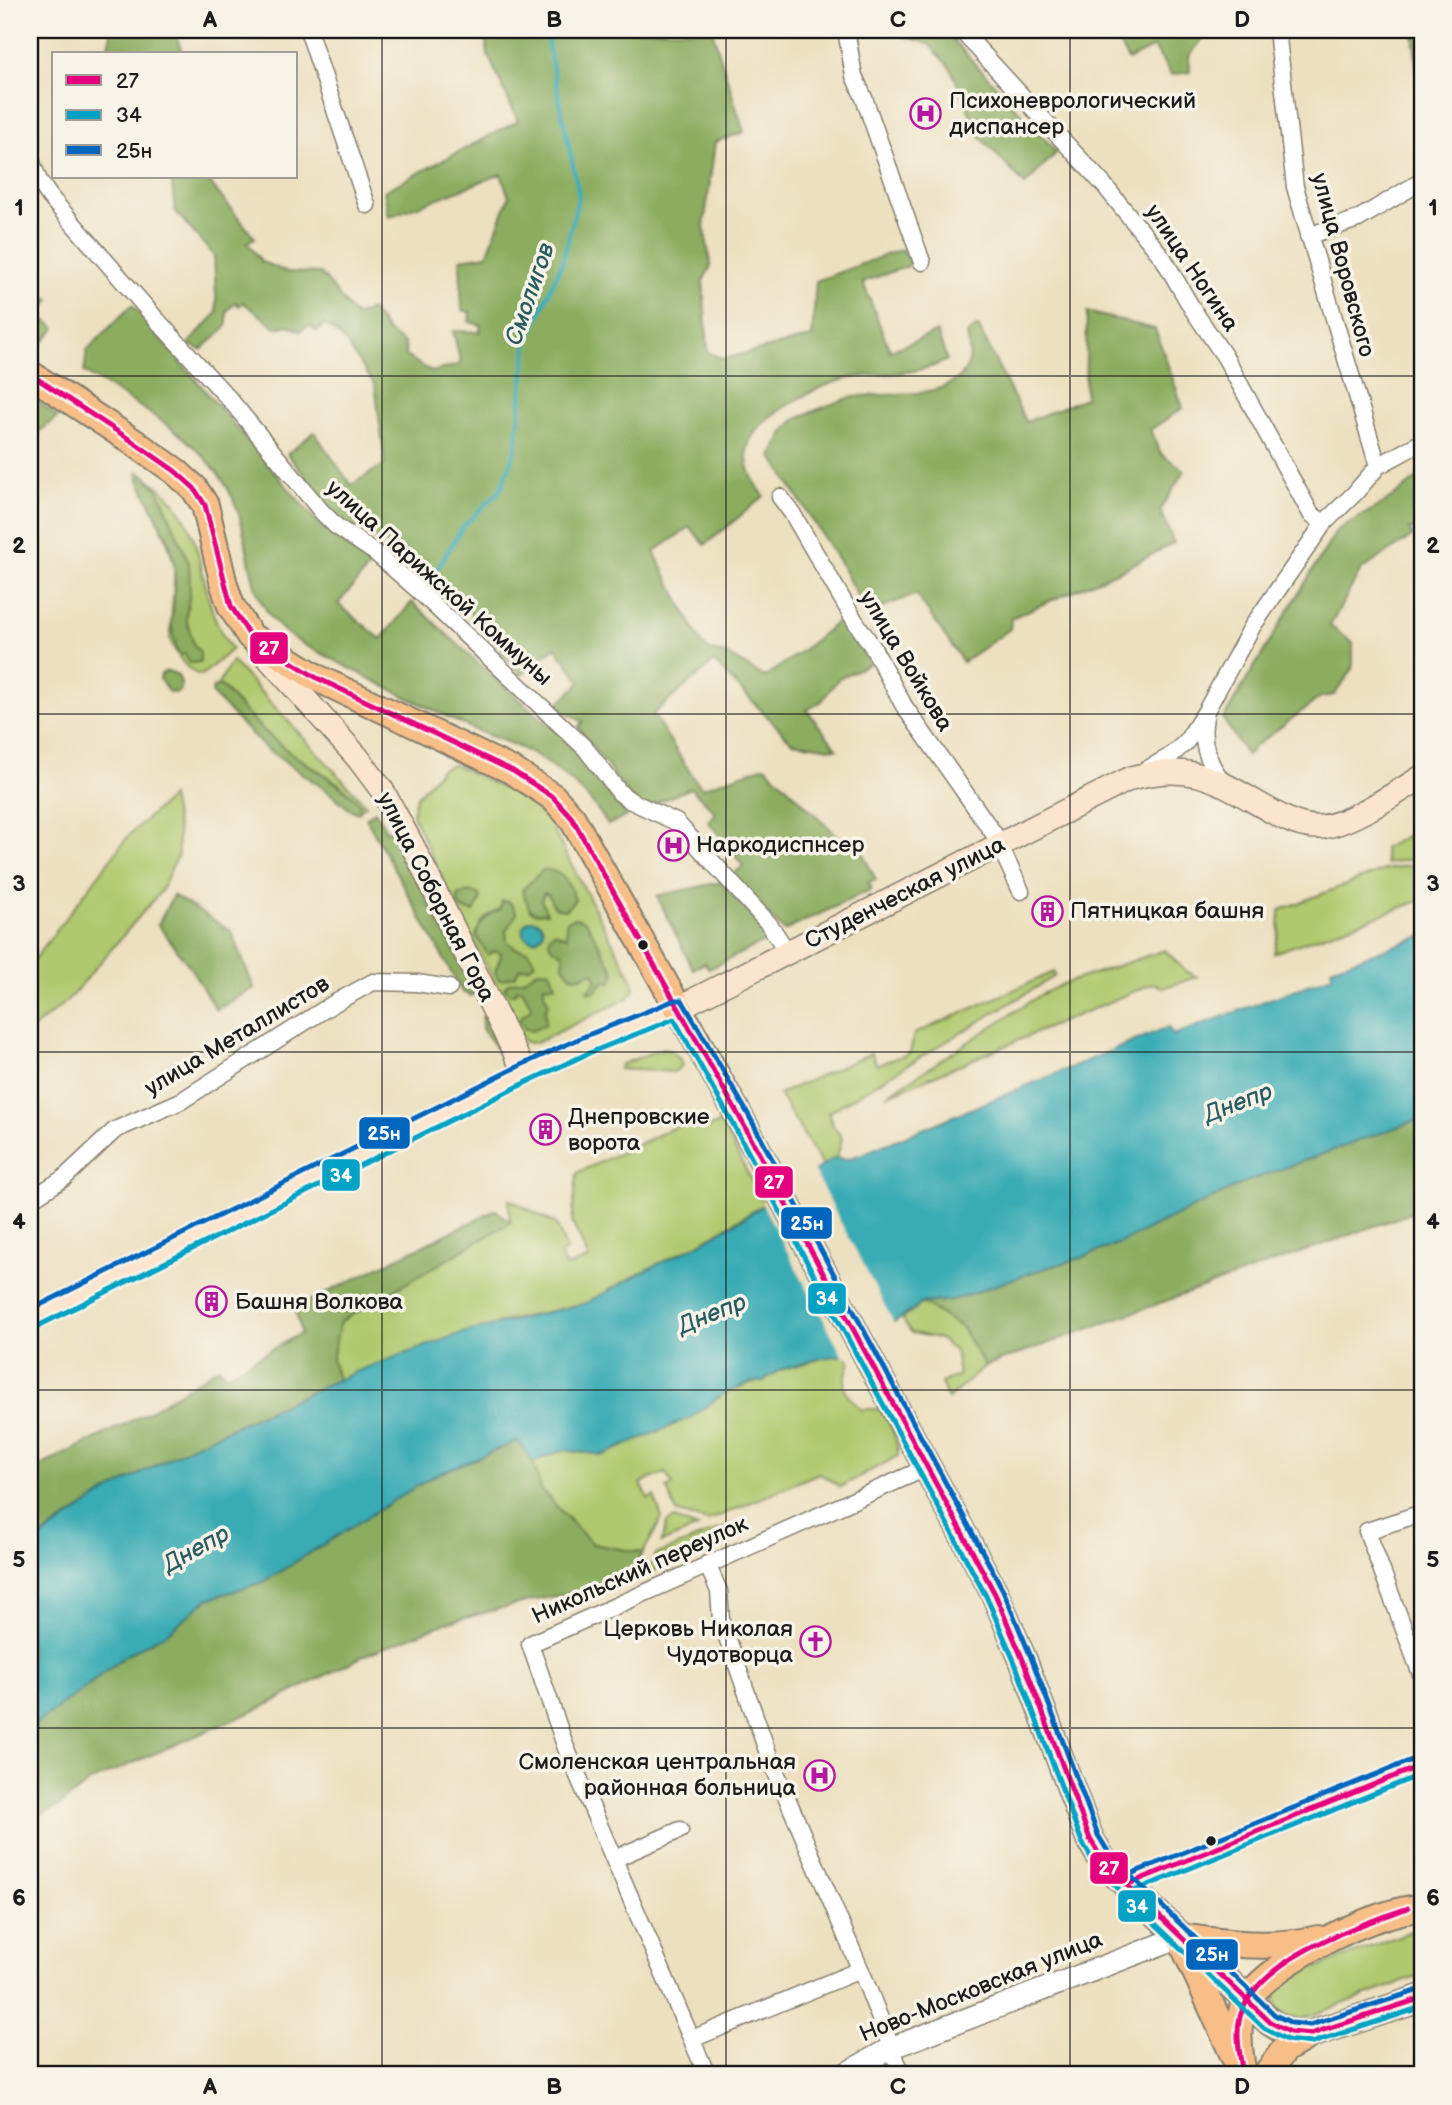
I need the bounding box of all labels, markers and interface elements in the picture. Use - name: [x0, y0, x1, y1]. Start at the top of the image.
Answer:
- text: A: [202, 6, 218, 34]
- text: B: [546, 6, 562, 34]
- text: C: [890, 6, 906, 34]
- text: D: [1234, 6, 1250, 34]
- legend: [52, 52, 298, 178]
- text: 27: [116, 69, 139, 94]
- place label: Психоневрологический диспансер: [949, 87, 1196, 141]
- hospital icon: Психоневрологический диспансер: [909, 97, 943, 131]
- text: 34: [116, 103, 142, 128]
- text: 25н: [116, 139, 152, 164]
- street label: улица Воровского: [1305, 170, 1381, 360]
- text: 1: [14, 194, 24, 222]
- text: 1: [1428, 194, 1438, 222]
- street label: улица Ногина: [1139, 199, 1245, 337]
- water label: Смолигов: [499, 239, 561, 349]
- street label: улица Парижской Коммуны: [320, 474, 558, 692]
- text: 2: [12, 532, 26, 560]
- text: 2: [1426, 532, 1440, 560]
- street label: улица Войкова: [853, 586, 959, 737]
- line badge: 27: [249, 631, 289, 665]
- text: 27: [258, 638, 280, 661]
- street label: улица Соборная Гора: [371, 787, 501, 1007]
- hospital icon: Наркодиспнсер: [656, 828, 690, 862]
- street label: Студенческая улица: [800, 830, 1010, 956]
- place label: Наркодиспнсер: [696, 831, 864, 859]
- text: 3: [12, 870, 26, 898]
- text: 3: [1426, 870, 1440, 898]
- building icon: Пятницкая башня: [1030, 894, 1064, 928]
- place label: Пятницкая башня: [1070, 897, 1264, 925]
- unlabelled marker: [636, 938, 650, 952]
- street label: улица Металлистов: [140, 970, 334, 1102]
- water label: Днепр: [1198, 1077, 1277, 1130]
- place label: Днепровские ворота: [568, 1103, 710, 1157]
- building icon: Днепровские ворота: [528, 1113, 562, 1147]
- line badge: 25н: [358, 1116, 411, 1150]
- text: 25н: [367, 1123, 401, 1146]
- line badge: 34: [321, 1158, 361, 1192]
- text: 34: [330, 1165, 352, 1188]
- line badge: 27: [754, 1165, 794, 1199]
- text: 27: [763, 1172, 785, 1195]
- line badge: 25н: [780, 1206, 833, 1240]
- text: 4: [12, 1208, 26, 1236]
- text: 4: [1426, 1208, 1440, 1236]
- text: 25н: [790, 1213, 824, 1236]
- line badge: 34: [807, 1282, 847, 1315]
- building icon: Башня Волкова: [195, 1285, 229, 1319]
- water label: Днепр: [672, 1287, 751, 1342]
- place label: Башня Волкова: [235, 1288, 404, 1316]
- text: 34: [816, 1288, 838, 1311]
- street label: Никольский переулок: [528, 1509, 753, 1630]
- water label: Днепр: [156, 1519, 235, 1580]
- text: 5: [12, 1546, 26, 1574]
- text: 5: [1426, 1546, 1440, 1574]
- place label: Церковь Николая Чудотворца: [603, 1615, 793, 1669]
- church icon: Церковь Николая Чудотворца: [799, 1625, 833, 1659]
- place label: Смоленская центральная районная больница: [518, 1748, 796, 1802]
- hospital icon: Смоленская центральная районная больница: [802, 1758, 836, 1792]
- unlabelled marker: [1204, 1834, 1218, 1848]
- line badge: 27: [1089, 1851, 1129, 1885]
- text: 27: [1098, 1858, 1120, 1881]
- text: 6: [12, 1884, 26, 1912]
- text: 6: [1426, 1884, 1440, 1912]
- line badge: 34: [1117, 1889, 1157, 1923]
- text: 34: [1126, 1896, 1148, 1919]
- street label: Ново-Московская улица: [856, 1925, 1107, 2049]
- line badge: 25н: [1185, 1938, 1239, 1971]
- text: 25н: [1195, 1944, 1229, 1967]
- text: A: [202, 2073, 218, 2101]
- text: B: [546, 2073, 562, 2101]
- text: C: [890, 2073, 906, 2101]
- text: D: [1234, 2073, 1250, 2101]

